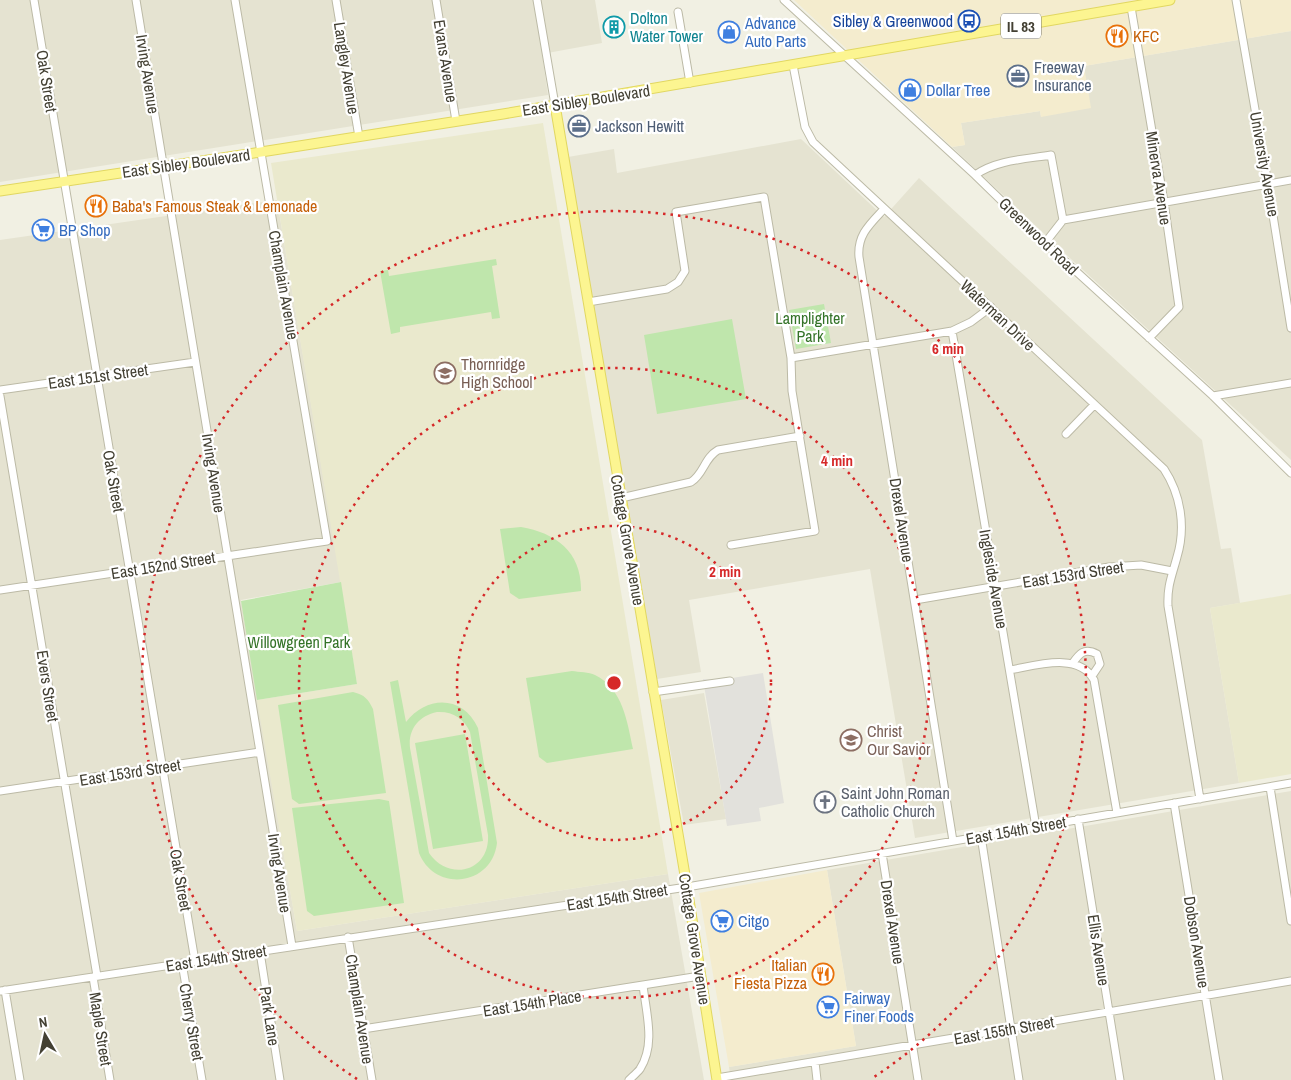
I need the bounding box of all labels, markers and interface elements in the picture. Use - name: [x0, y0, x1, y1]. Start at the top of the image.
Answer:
- place label: Dolton Water Tower: [630, 7, 704, 47]
- bus stop icon: Sibley & Greenwood: [957, 9, 981, 33]
- place label: Sibley & Greenwood: [833, 10, 953, 32]
- place label: Advance Auto Parts: [744, 12, 806, 52]
- road number: IL 83: [1001, 14, 1041, 38]
- building icon: Dolton Water Tower: [602, 15, 626, 39]
- street label: Evans Avenue: [429, 18, 463, 104]
- street label: Langley Avenue: [329, 20, 365, 116]
- shop icon: Advance Auto Parts: [717, 20, 741, 44]
- restaurant icon: KFC: [1105, 24, 1129, 48]
- place label: KFC: [1133, 25, 1159, 47]
- street label: Irving Avenue: [131, 33, 165, 115]
- street label: Oak Street: [31, 48, 63, 114]
- place label: Freeway Insurance: [1034, 56, 1092, 96]
- office icon: Freeway Insurance: [1006, 64, 1030, 88]
- shop icon: Dollar Tree: [898, 78, 922, 102]
- street label: East Sibley Boulevard: [521, 79, 651, 121]
- place label: Dollar Tree: [926, 79, 990, 101]
- street label: University Avenue: [1245, 110, 1285, 218]
- office icon: Jackson Hewitt: [567, 114, 591, 138]
- place label: Jackson Hewitt: [595, 115, 684, 137]
- street label: Minerva Avenue: [1141, 130, 1177, 226]
- street label: East Sibley Boulevard: [121, 143, 251, 183]
- street label: Greenwood Road: [994, 192, 1084, 280]
- restaurant icon: Baba's Famous Steak & Lemonade: [84, 194, 108, 218]
- place label: Baba's Famous Steak & Lemonade: [112, 195, 317, 217]
- supermarket icon: BP Shop: [31, 218, 55, 242]
- place label: BP Shop: [59, 219, 111, 241]
- street label: Champlain Avenue: [264, 229, 304, 341]
- street label: Waterman Drive: [956, 275, 1040, 355]
- park label: Lamplighter Park: [775, 307, 845, 347]
- text: 6 min: [932, 338, 964, 359]
- place label: Thornridge High School: [461, 353, 533, 393]
- street label: East 151st Street: [47, 358, 150, 394]
- school or university icon: Thornridge High School: [433, 361, 457, 385]
- street label: Irving Avenue: [197, 432, 231, 514]
- street label: Oak Street: [98, 448, 130, 514]
- text: 4 min: [821, 450, 853, 471]
- street label: Cottage Grove Avenue: [606, 473, 650, 607]
- street label: Drexel Avenue: [884, 476, 920, 564]
- street label: Ingleside Avenue: [974, 528, 1014, 630]
- street label: East 152nd Street: [109, 546, 217, 584]
- street label: East 153rd Street: [1021, 555, 1125, 593]
- text: 2 min: [709, 561, 741, 582]
- park label: Willowgreen Park: [248, 631, 351, 653]
- street label: Evers Street: [31, 649, 65, 724]
- centre of rings: [605, 674, 623, 692]
- place label: Christ Our Savior: [867, 720, 931, 760]
- school or university icon: Christ Our Savior: [839, 728, 863, 752]
- street label: East 153rd Street: [78, 753, 182, 791]
- place label: Saint John Roman Catholic Church: [841, 782, 950, 822]
- church icon: Saint John Roman Catholic Church: [813, 790, 837, 814]
- street label: East 154th Street: [964, 810, 1068, 850]
- street label: Irving Avenue: [263, 832, 297, 914]
- street label: Oak Street: [165, 847, 197, 913]
- street label: Cottage Grove Avenue: [674, 872, 716, 1006]
- street label: East 154th Street: [565, 878, 669, 916]
- street label: Drexel Avenue: [875, 878, 911, 966]
- street label: Dobson Avenue: [1179, 895, 1215, 989]
- supermarket icon: Citgo: [710, 909, 734, 933]
- place label: Citgo: [738, 910, 769, 932]
- street label: Ellis Avenue: [1083, 913, 1115, 987]
- street label: East 154th Street: [164, 939, 268, 977]
- street label: Champlain Avenue: [340, 953, 380, 1065]
- place label: Italian Fiesta Pizza: [734, 954, 808, 994]
- restaurant icon: Italian Fiesta Pizza: [811, 962, 835, 986]
- street label: Cherry Street: [174, 982, 210, 1063]
- street label: East 154th Place: [481, 984, 583, 1022]
- street label: Park Lane: [254, 985, 286, 1047]
- place label: Fairway Finer Foods: [844, 987, 914, 1027]
- street label: Maple Street: [84, 991, 118, 1068]
- supermarket icon: Fairway Finer Foods: [816, 995, 840, 1019]
- north arrow: [20, 1010, 70, 1060]
- street label: East 155th Street: [952, 1010, 1056, 1050]
- text: N: [37, 1013, 48, 1032]

